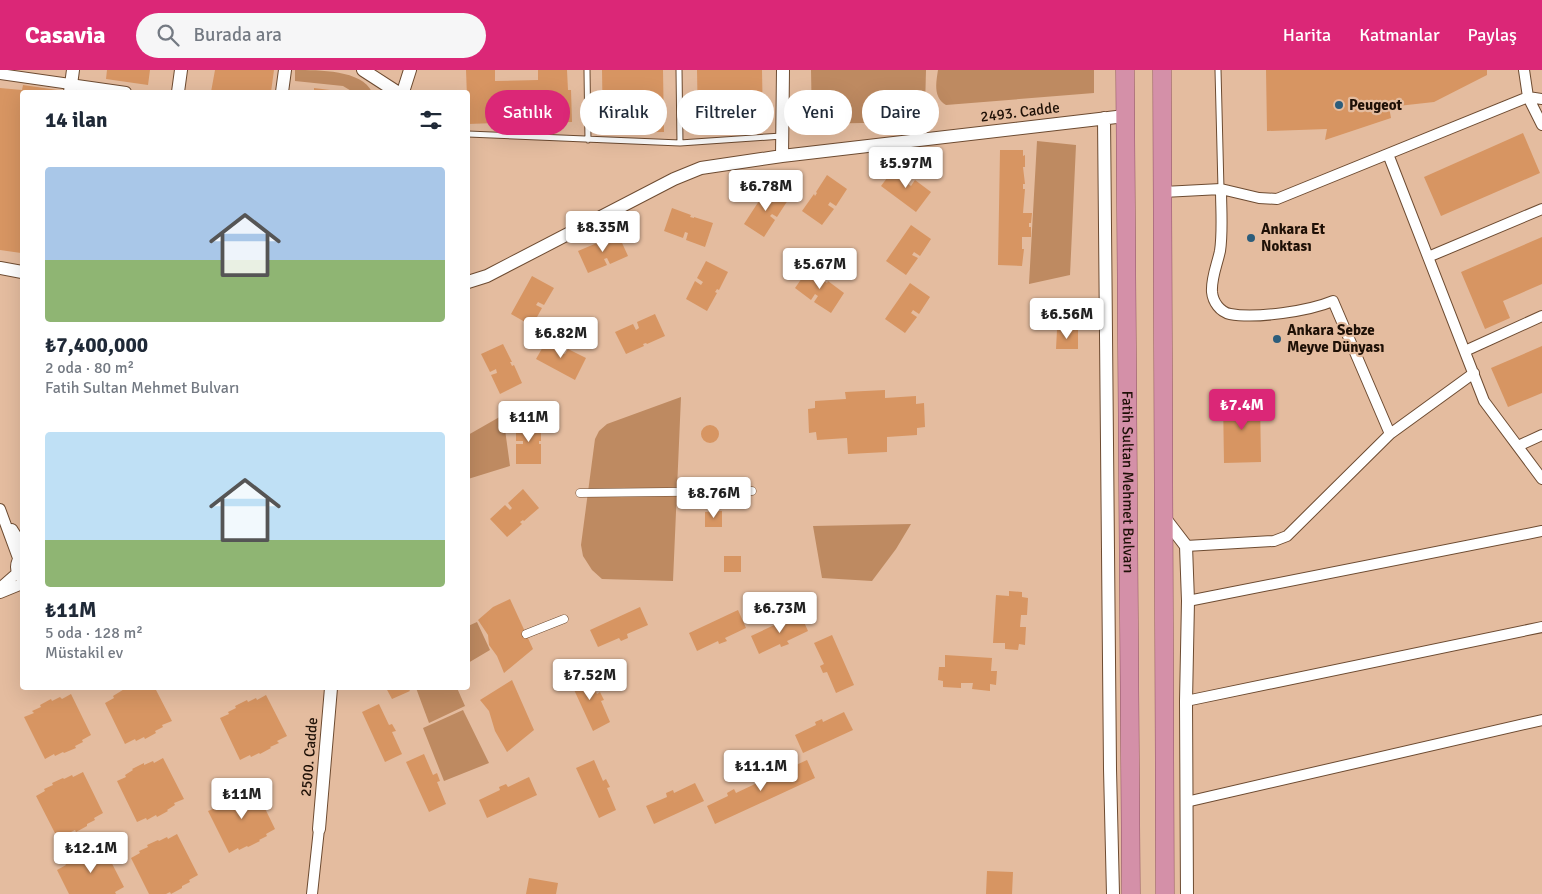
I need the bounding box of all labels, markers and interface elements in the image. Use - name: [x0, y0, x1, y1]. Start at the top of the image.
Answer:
- search box: [136, 13, 486, 58]
- text: Casavia: [25, 20, 106, 50]
- icon: search: [154, 21, 182, 49]
- text: Burada ara: [194, 23, 282, 47]
- text: Harita: [1283, 24, 1331, 46]
- text: Katmanlar: [1359, 24, 1440, 46]
- text: Paylaş: [1468, 24, 1517, 46]
- chip: Satılık: [485, 90, 570, 135]
- chip: Kiralık: [580, 90, 667, 135]
- chip: Filtreler: [677, 90, 774, 135]
- chip: Yeni: [784, 90, 852, 135]
- chip: Daire: [862, 90, 939, 135]
- place label: Peugeot: [1349, 96, 1402, 114]
- street label: 2493. Cadde: [979, 98, 1061, 126]
- marker: Peugeot: [1333, 99, 1345, 111]
- icon: filters: [417, 106, 445, 134]
- text: 14 ilan: [45, 107, 107, 133]
- pin: ₺5.97M: [865, 146, 947, 189]
- text: ₺5.97M: [880, 153, 932, 173]
- pin: ₺6.78M: [725, 170, 807, 212]
- text: ₺6.78M: [740, 176, 792, 196]
- icon: home: [200, 200, 290, 290]
- pin: ₺8.35M: [562, 210, 644, 253]
- text: ₺8.35M: [577, 217, 629, 237]
- place label: Ankara Et Noktası: [1261, 220, 1326, 255]
- marker: Ankara Et Noktası: [1245, 232, 1257, 244]
- pin: ₺5.67M: [779, 248, 861, 290]
- text: ₺5.67M: [794, 254, 846, 274]
- pin: ₺6.56M: [1026, 298, 1108, 340]
- text: ₺6.56M: [1041, 304, 1093, 324]
- pin: ₺6.82M: [520, 316, 602, 359]
- place label: Ankara Sebze Meyve Dünyası: [1287, 321, 1385, 356]
- text: ₺6.82M: [535, 323, 587, 343]
- text: ₺7,400,000: [45, 332, 148, 358]
- marker: Ankara Sebze Meyve Dünyası: [1271, 333, 1283, 345]
- text: 2 oda · 80 m²: [45, 358, 134, 378]
- text: Fatih Sultan Mehmet Bulvarı: [45, 378, 239, 398]
- pin: ₺7.4M: [1207, 388, 1277, 431]
- street label: Fatih Sultan Mehmet Bulvarı: [1118, 391, 1138, 573]
- text: ₺7.4M: [1220, 395, 1264, 415]
- pin: ₺11M: [499, 400, 559, 443]
- text: ₺11M: [509, 407, 549, 427]
- icon: home: [200, 465, 290, 555]
- pin: ₺8.76M: [673, 476, 755, 519]
- text: ₺8.76M: [688, 483, 740, 503]
- pin: ₺6.73M: [739, 592, 821, 634]
- text: ₺11M: [45, 597, 97, 623]
- text: ₺6.73M: [754, 598, 806, 618]
- text: 5 oda · 128 m²: [45, 623, 143, 643]
- text: Müstakil ev: [45, 643, 123, 663]
- pin: ₺7.52M: [549, 658, 631, 701]
- text: ₺7.52M: [564, 665, 616, 685]
- street label: 2500. Cadde: [297, 717, 321, 797]
- pin: ₺11.1M: [720, 750, 802, 792]
- text: ₺11.1M: [735, 756, 787, 776]
- pin: ₺11M: [212, 778, 272, 820]
- text: ₺11M: [222, 784, 262, 804]
- pin: ₺12.1M: [50, 832, 132, 874]
- text: ₺12.1M: [65, 838, 117, 858]

